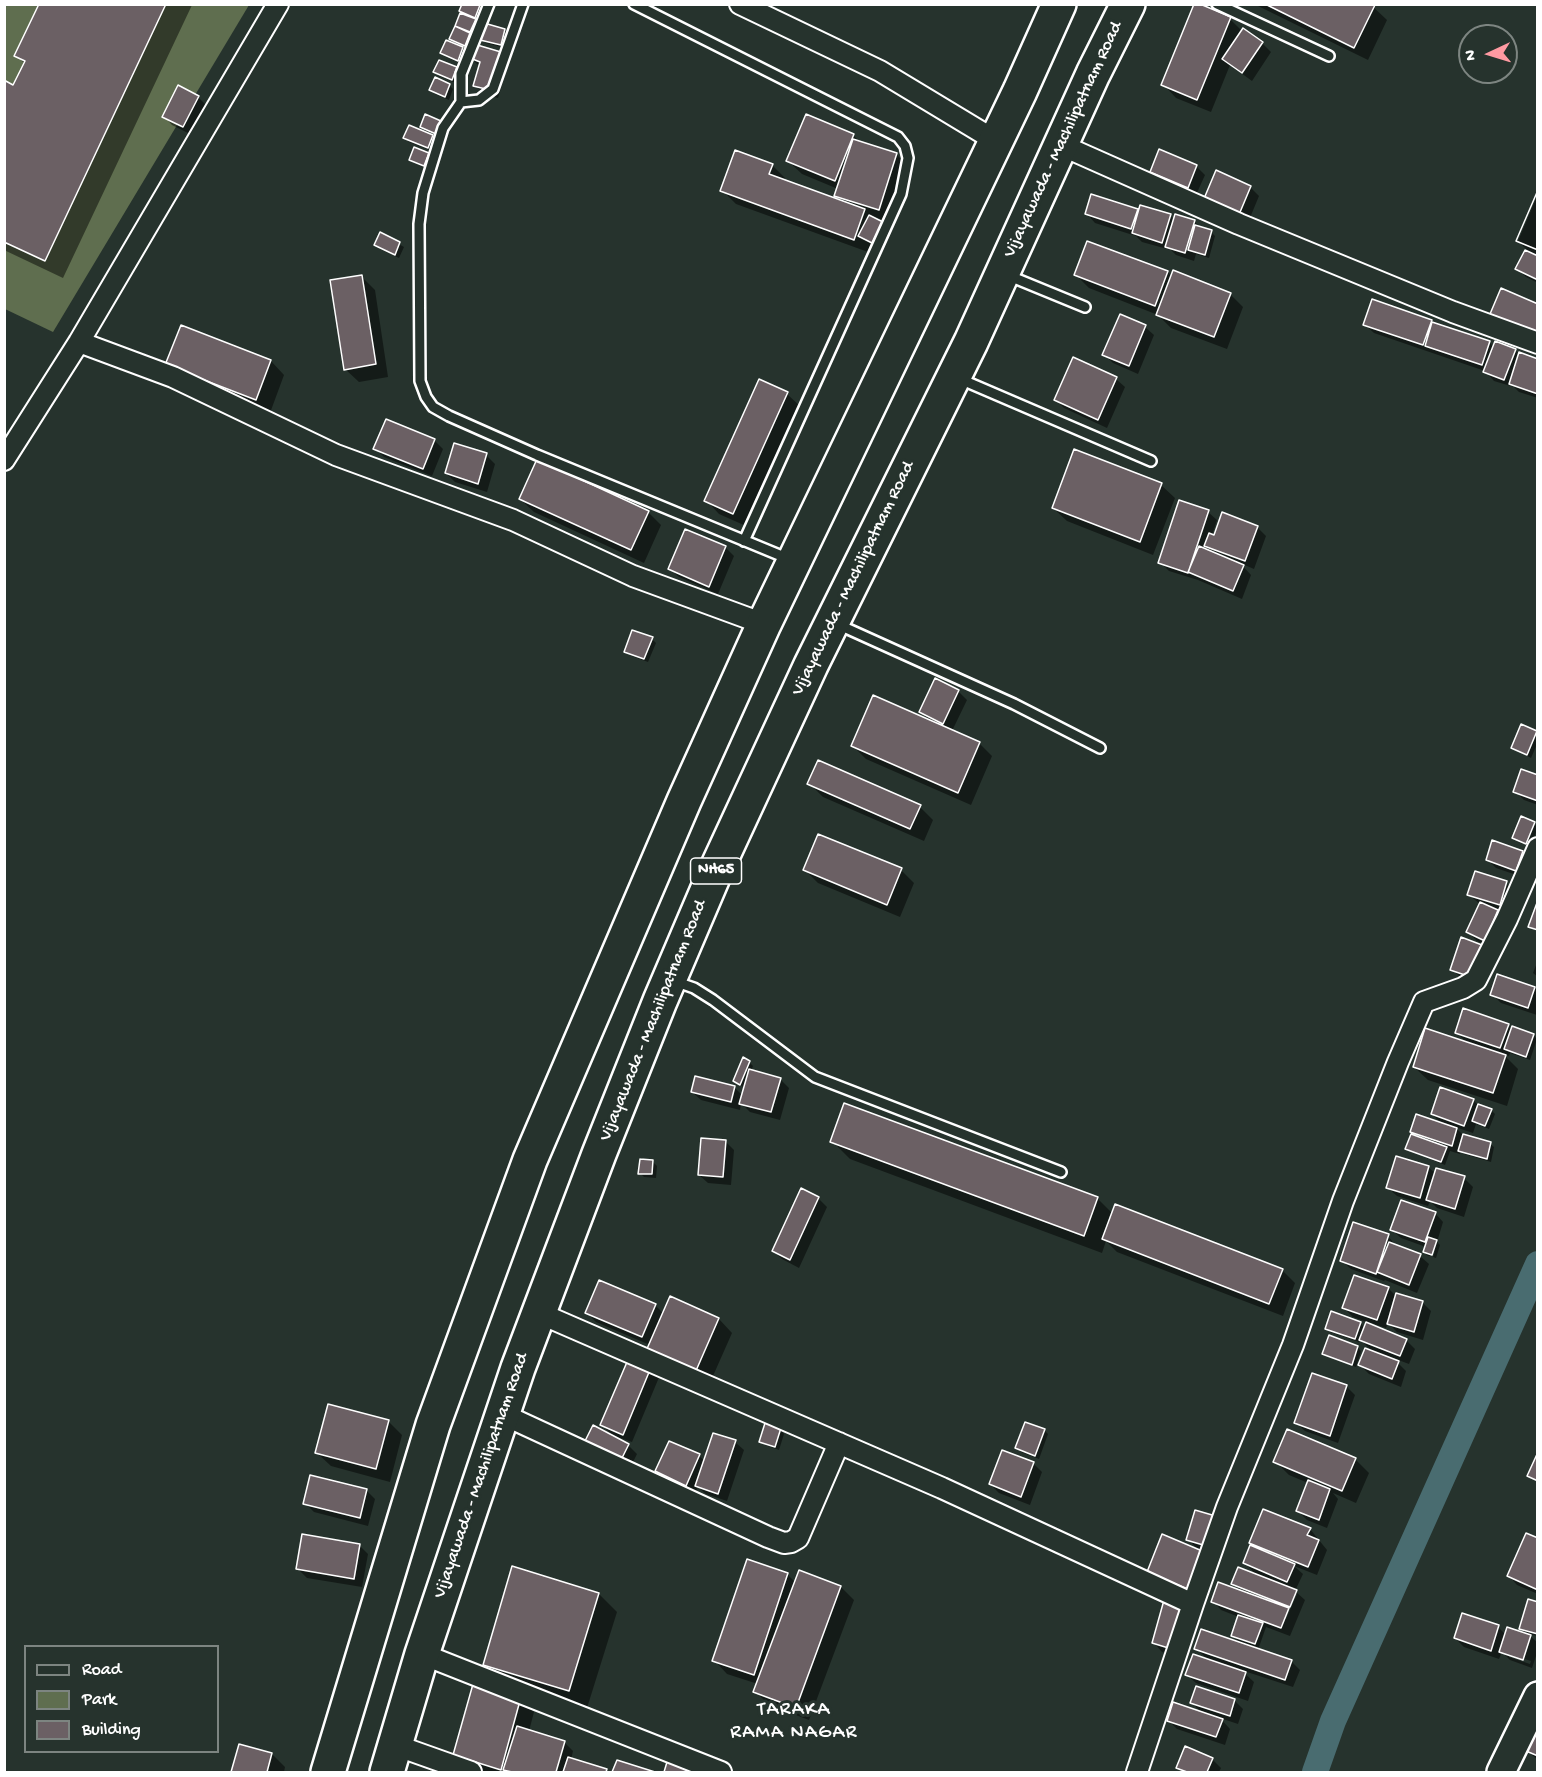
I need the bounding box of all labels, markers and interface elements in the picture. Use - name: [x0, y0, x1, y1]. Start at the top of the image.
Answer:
- street label: Vijayawada - Machilipatnam Road: [1000, 19, 1128, 261]
- north arrow: [1458, 24, 1518, 84]
- text: N: [1462, 49, 1481, 61]
- street label: Vijayawada - Machilipatnam Road: [788, 458, 920, 700]
- road number: NH65: [690, 858, 742, 884]
- street label: Vijayawada - Machilipatnam Road: [596, 897, 712, 1145]
- street label: Vijayawada - Machilipatnam Road: [430, 1351, 534, 1601]
- legend: [24, 1645, 219, 1753]
- text: Road: [82, 1660, 121, 1681]
- text: Park: [82, 1690, 116, 1711]
- district label: TARAKA RAMA NAGAR: [730, 1699, 858, 1746]
- text: Building: [82, 1720, 141, 1741]

